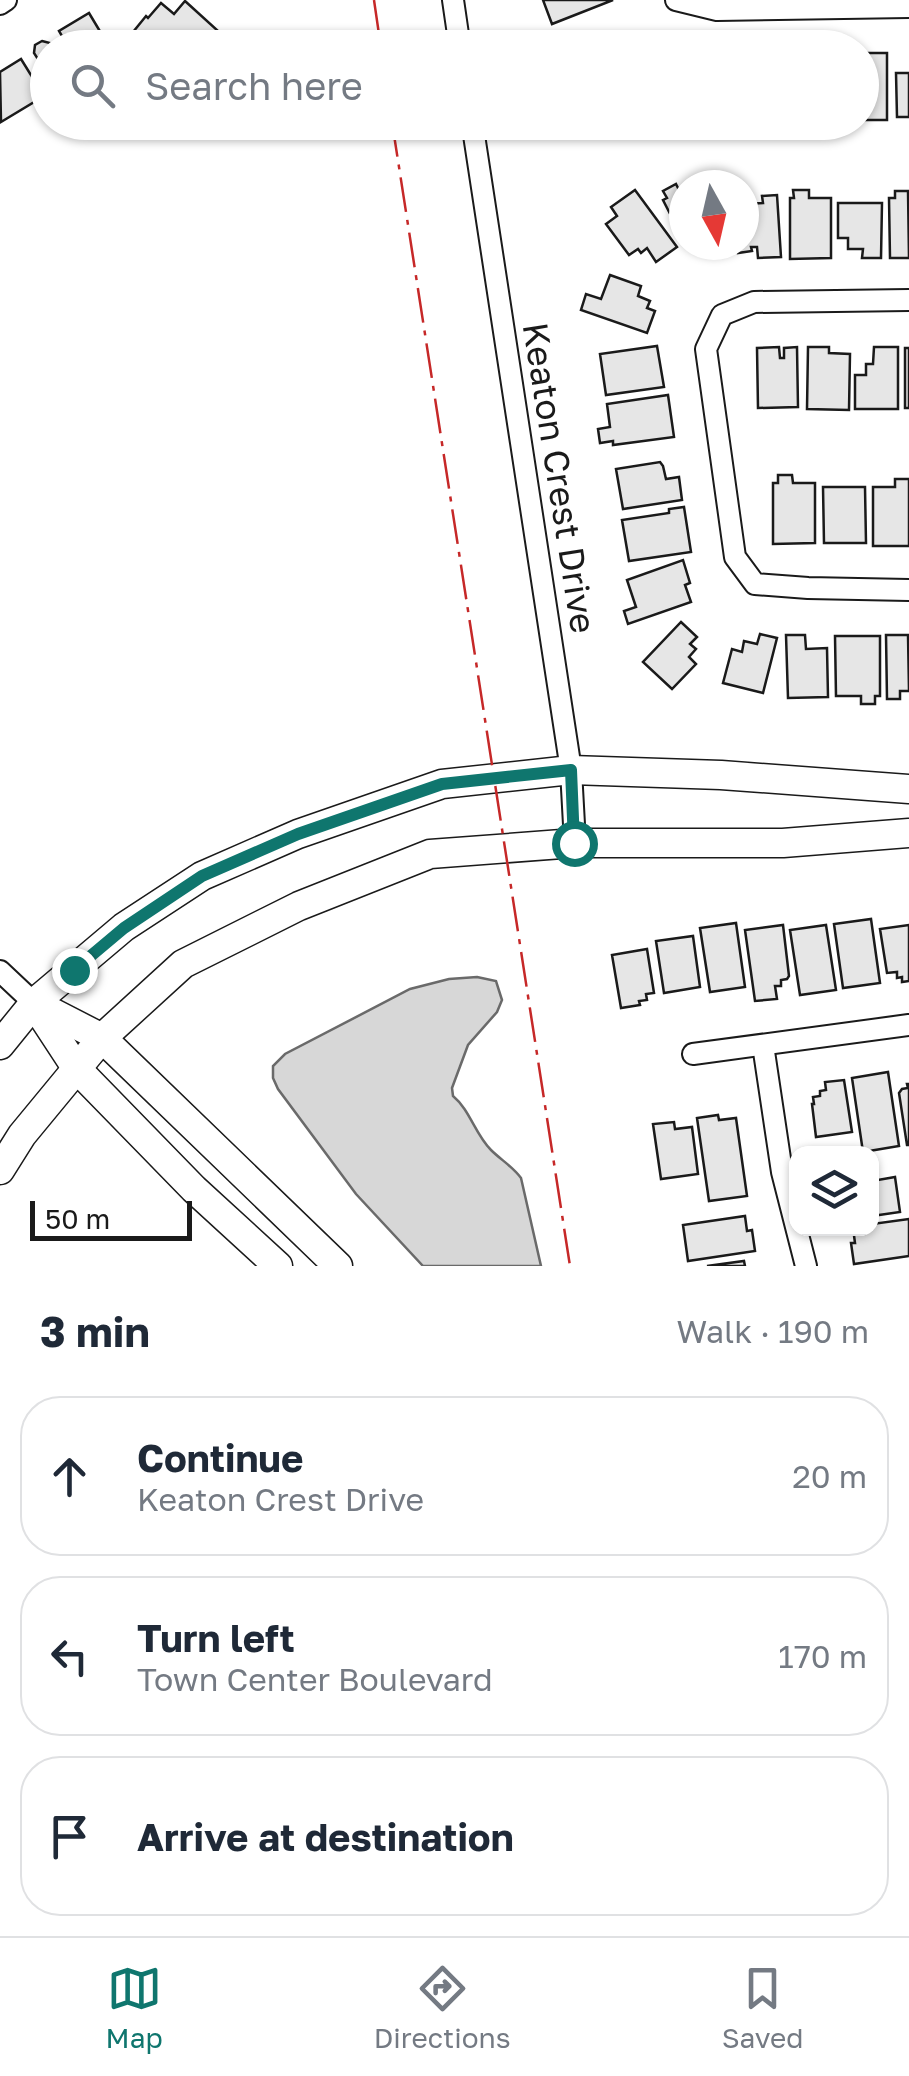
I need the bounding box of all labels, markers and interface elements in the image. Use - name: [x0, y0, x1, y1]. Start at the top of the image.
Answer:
- search box: [30, 30, 879, 140]
- icon: search: [65, 58, 120, 113]
- text: Search here: [145, 63, 363, 108]
- north arrow: [669, 170, 759, 260]
- street label: Keaton Crest Drive: [515, 320, 605, 636]
- route start: [552, 821, 598, 867]
- route end: [52, 948, 98, 994]
- map controls: [789, 1146, 879, 1236]
- button: layers: [789, 1146, 879, 1236]
- scale bar: [30, 1196, 192, 1240]
- text: 50 m: [45, 1202, 110, 1235]
- text: 3 min: [40, 1306, 150, 1356]
- text: Walk · 190 m: [677, 1312, 869, 1350]
- text: Continue: [137, 1435, 303, 1480]
- icon: ahead: [42, 1449, 97, 1504]
- text: 20 m: [792, 1457, 867, 1495]
- text: Keaton Crest Drive: [137, 1480, 424, 1518]
- text: Turn left: [137, 1615, 295, 1660]
- icon: left: [42, 1629, 97, 1684]
- text: 170 m: [778, 1637, 867, 1675]
- text: Town Center Boulevard: [137, 1660, 493, 1698]
- icon: arrive: [42, 1809, 97, 1864]
- text: Arrive at destination: [137, 1814, 514, 1859]
- tab: Map: [106, 1961, 163, 2054]
- tab: Directions: [374, 1961, 511, 2054]
- tab: Saved: [722, 1961, 803, 2054]

